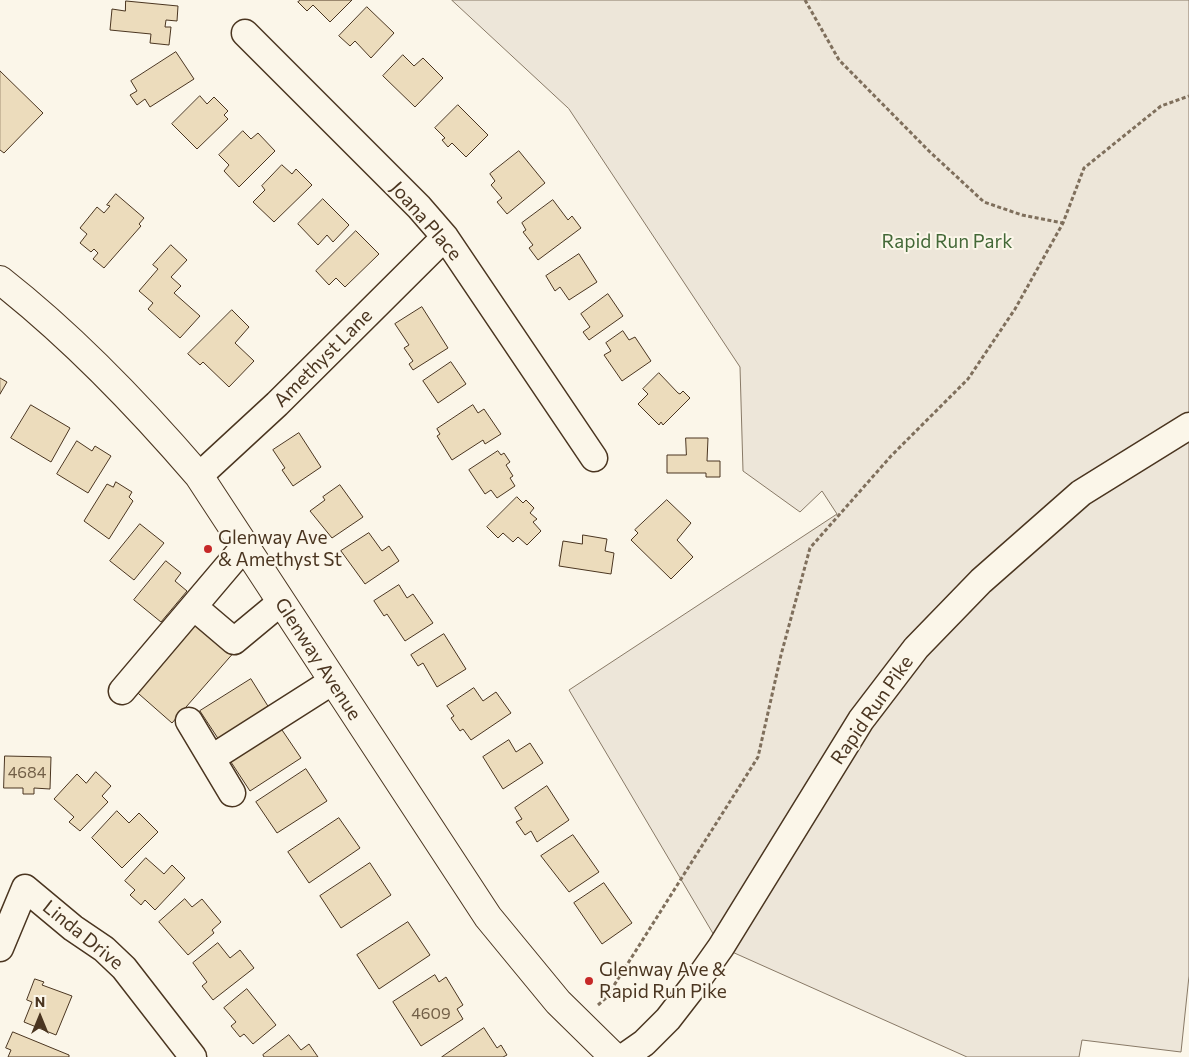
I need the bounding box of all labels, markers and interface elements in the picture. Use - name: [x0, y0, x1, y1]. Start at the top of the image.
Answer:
- street label: Joana Place: [385, 177, 467, 265]
- park label: Rapid Run Park: [882, 231, 1012, 253]
- street label: Amethyst Lane: [269, 304, 377, 412]
- place label: Glenway Ave & Amethyst St: [218, 527, 342, 571]
- marker: Glenway Ave & Amethyst St: [202, 543, 214, 555]
- street label: Glenway Avenue: [270, 594, 366, 724]
- street label: Rapid Run Pike: [826, 651, 918, 769]
- house number: 4684: [8, 763, 46, 783]
- street label: Linda Drive: [38, 896, 128, 974]
- place label: Glenway Ave & Rapid Run Pike: [599, 959, 727, 1003]
- marker: Glenway Ave & Rapid Run Pike: [583, 975, 595, 987]
- north arrow: [15, 992, 65, 1042]
- text: N: [35, 993, 45, 1010]
- house number: 4609: [411, 1004, 451, 1024]

